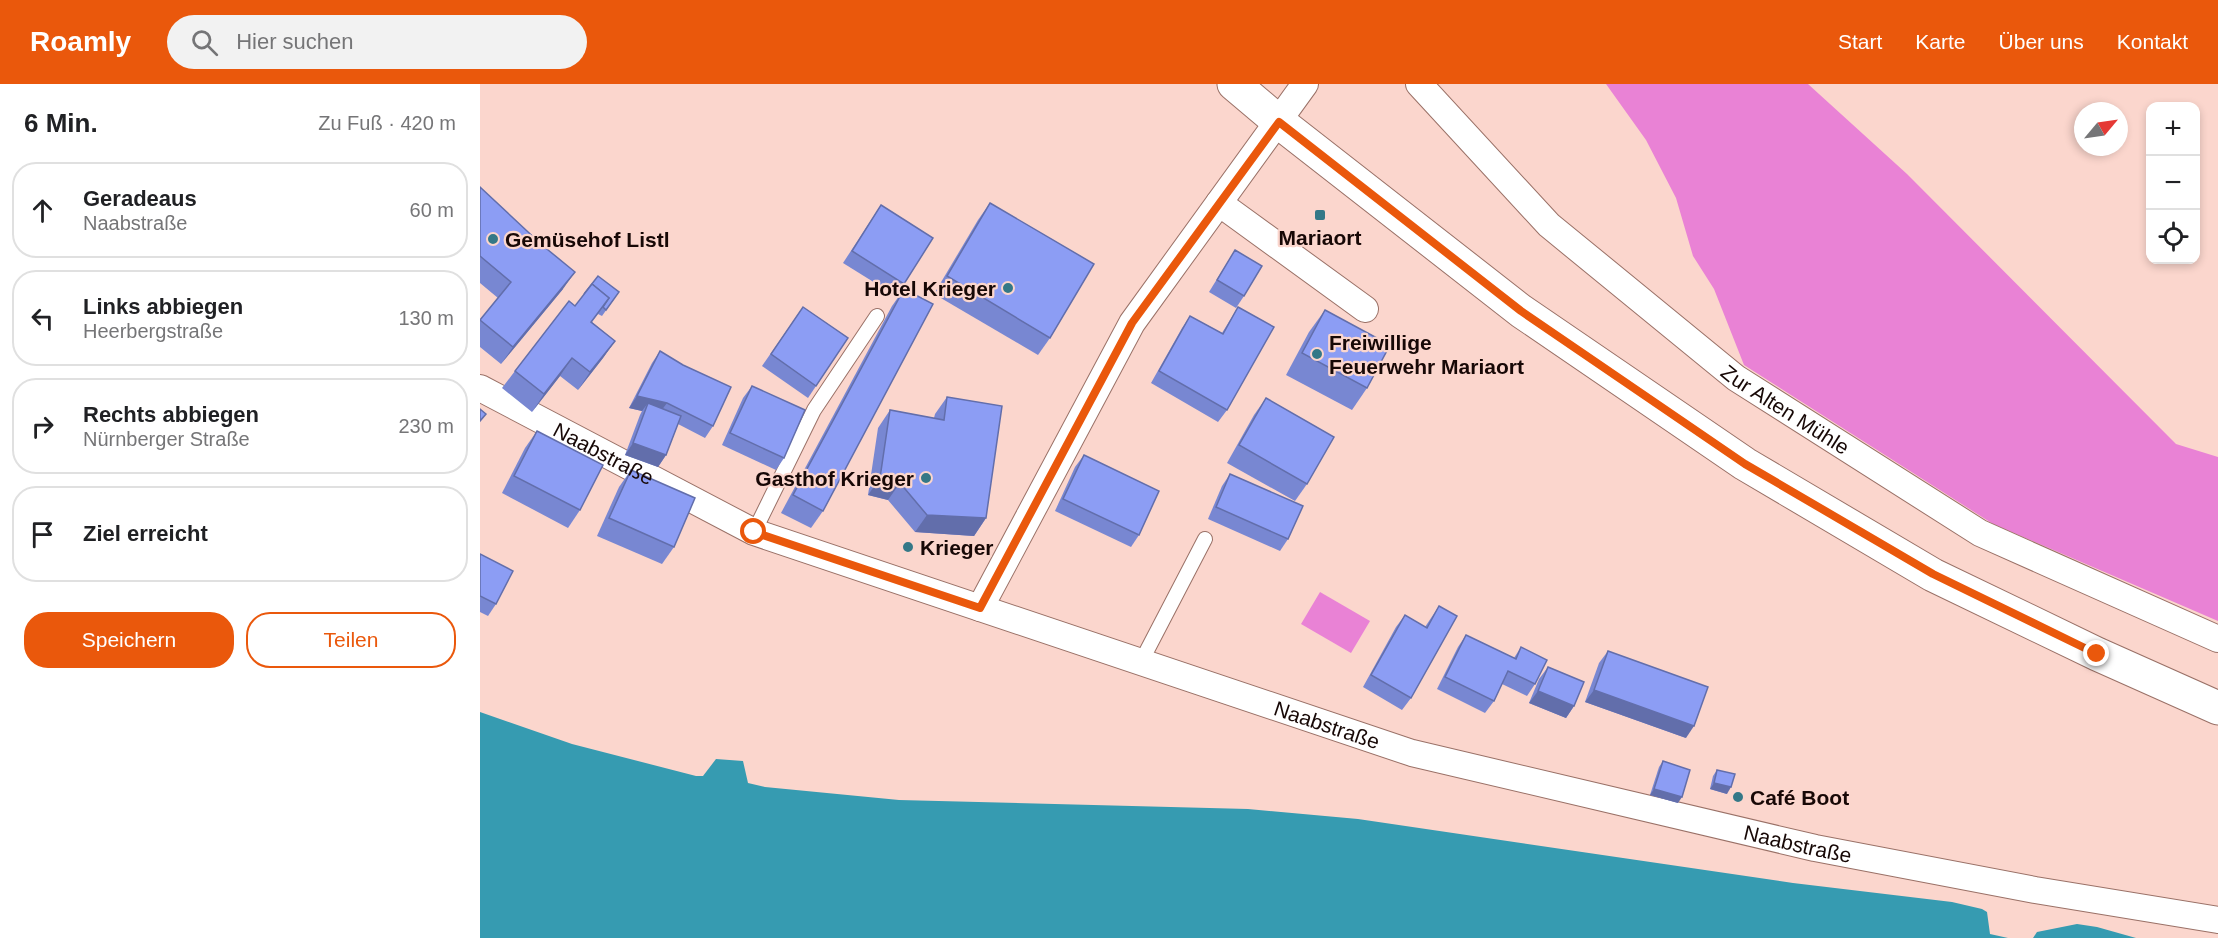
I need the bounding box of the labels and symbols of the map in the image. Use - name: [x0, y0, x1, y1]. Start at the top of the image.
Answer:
- north arrow: [2074, 102, 2128, 156]
- marker: Mariaort: [1313, 208, 1327, 222]
- place label: Mariaort: [1279, 226, 1361, 249]
- place label: Gemüsehof Listl: [505, 228, 670, 251]
- marker: Gemüsehof Listl: [486, 232, 500, 246]
- place label: Hotel Krieger: [864, 277, 996, 300]
- marker: Hotel Krieger: [1001, 281, 1015, 295]
- place label: Freiwillige Feuerwehr Mariaort: [1329, 331, 1524, 378]
- marker: Freiwillige Feuerwehr Mariaort: [1310, 347, 1324, 361]
- street label: Zur Alten Mühle: [1717, 360, 1854, 459]
- street label: Naabstraße: [550, 417, 658, 489]
- place label: Gasthof Krieger: [755, 467, 914, 490]
- marker: Gasthof Krieger: [919, 471, 933, 485]
- route start: [740, 518, 766, 544]
- place label: Krieger: [920, 536, 994, 559]
- marker: Krieger: [901, 540, 915, 554]
- route end: [2083, 640, 2109, 666]
- street label: Naabstraße: [1271, 696, 1383, 753]
- place label: Café Boot: [1750, 786, 1849, 809]
- marker: Café Boot: [1731, 790, 1745, 804]
- street label: Naabstraße: [1742, 820, 1854, 866]

